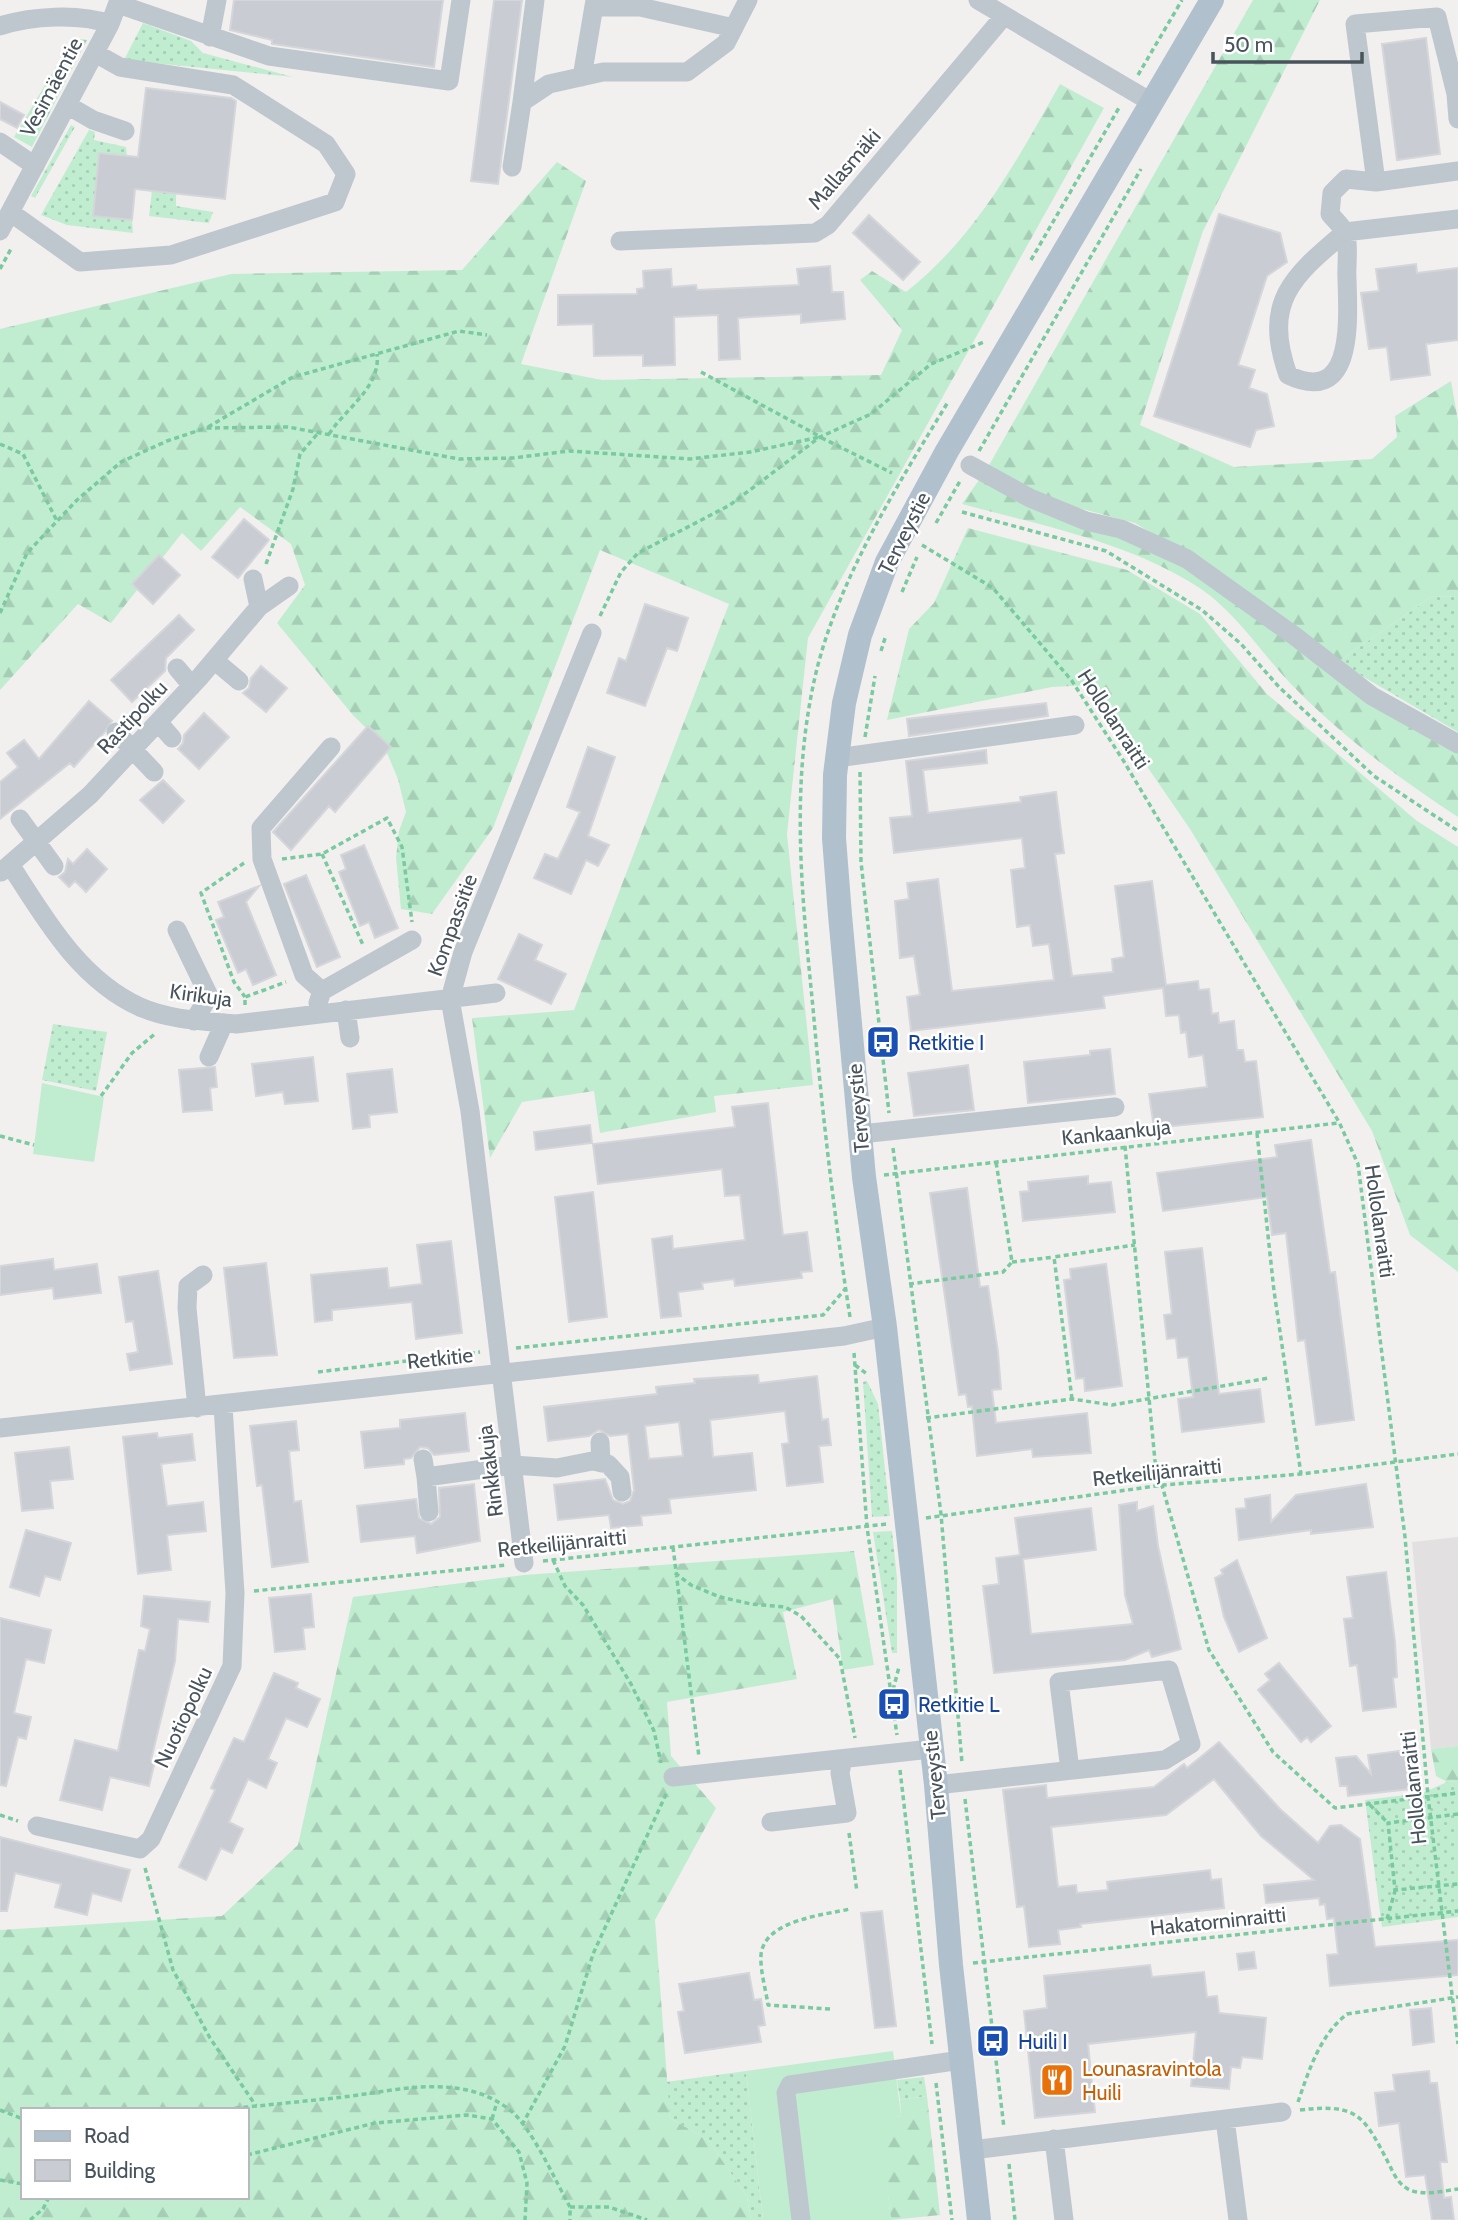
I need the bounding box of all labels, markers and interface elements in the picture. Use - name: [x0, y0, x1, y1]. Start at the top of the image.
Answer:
- scale bar: [1213, 21, 1362, 65]
- text: 50 m: [1224, 32, 1273, 57]
- street label: Vesimäentie: [14, 33, 88, 141]
- street label: Mallasmäki: [802, 124, 886, 214]
- street label: Terveystie: [873, 487, 935, 578]
- street label: Hollolanraitti: [1073, 664, 1155, 774]
- street label: Rastipolku: [92, 675, 172, 759]
- street label: Kompassitie: [422, 870, 482, 980]
- street label: Kirikuja: [168, 978, 234, 1013]
- bus stop icon: Retkitie I: [864, 1023, 902, 1061]
- place label: Retkitie I: [908, 1030, 984, 1055]
- street label: Terveystie: [842, 1062, 874, 1154]
- street label: Kankaankuja: [1060, 1114, 1172, 1151]
- street label: Hollolanraitti: [1360, 1163, 1400, 1279]
- street label: Retkitie: [406, 1342, 474, 1374]
- street label: Rinkkakuja: [472, 1423, 509, 1518]
- street label: Retkeilijänraitti: [1091, 1453, 1223, 1492]
- street label: Retkeilijänraitti: [496, 1524, 628, 1563]
- street label: Nuotiopolku: [149, 1662, 217, 1772]
- bus stop icon: Retkitie L: [875, 1685, 913, 1723]
- place label: Retkitie L: [918, 1692, 1000, 1717]
- street label: Terveystie: [917, 1729, 951, 1821]
- street label: Hollolanraitti: [1395, 1730, 1431, 1846]
- street label: Hakatorninraitti: [1149, 1901, 1287, 1941]
- bus stop icon: Huili I: [974, 2022, 1012, 2060]
- place label: Huili I: [1018, 2029, 1068, 2054]
- place label: Lounasravintola Huili: [1082, 2056, 1222, 2105]
- restaurant icon: Lounasravintola Huili: [1038, 2061, 1076, 2099]
- legend: [21, 2108, 248, 2199]
- text: Road: [84, 2123, 130, 2148]
- text: Building: [84, 2158, 156, 2183]

